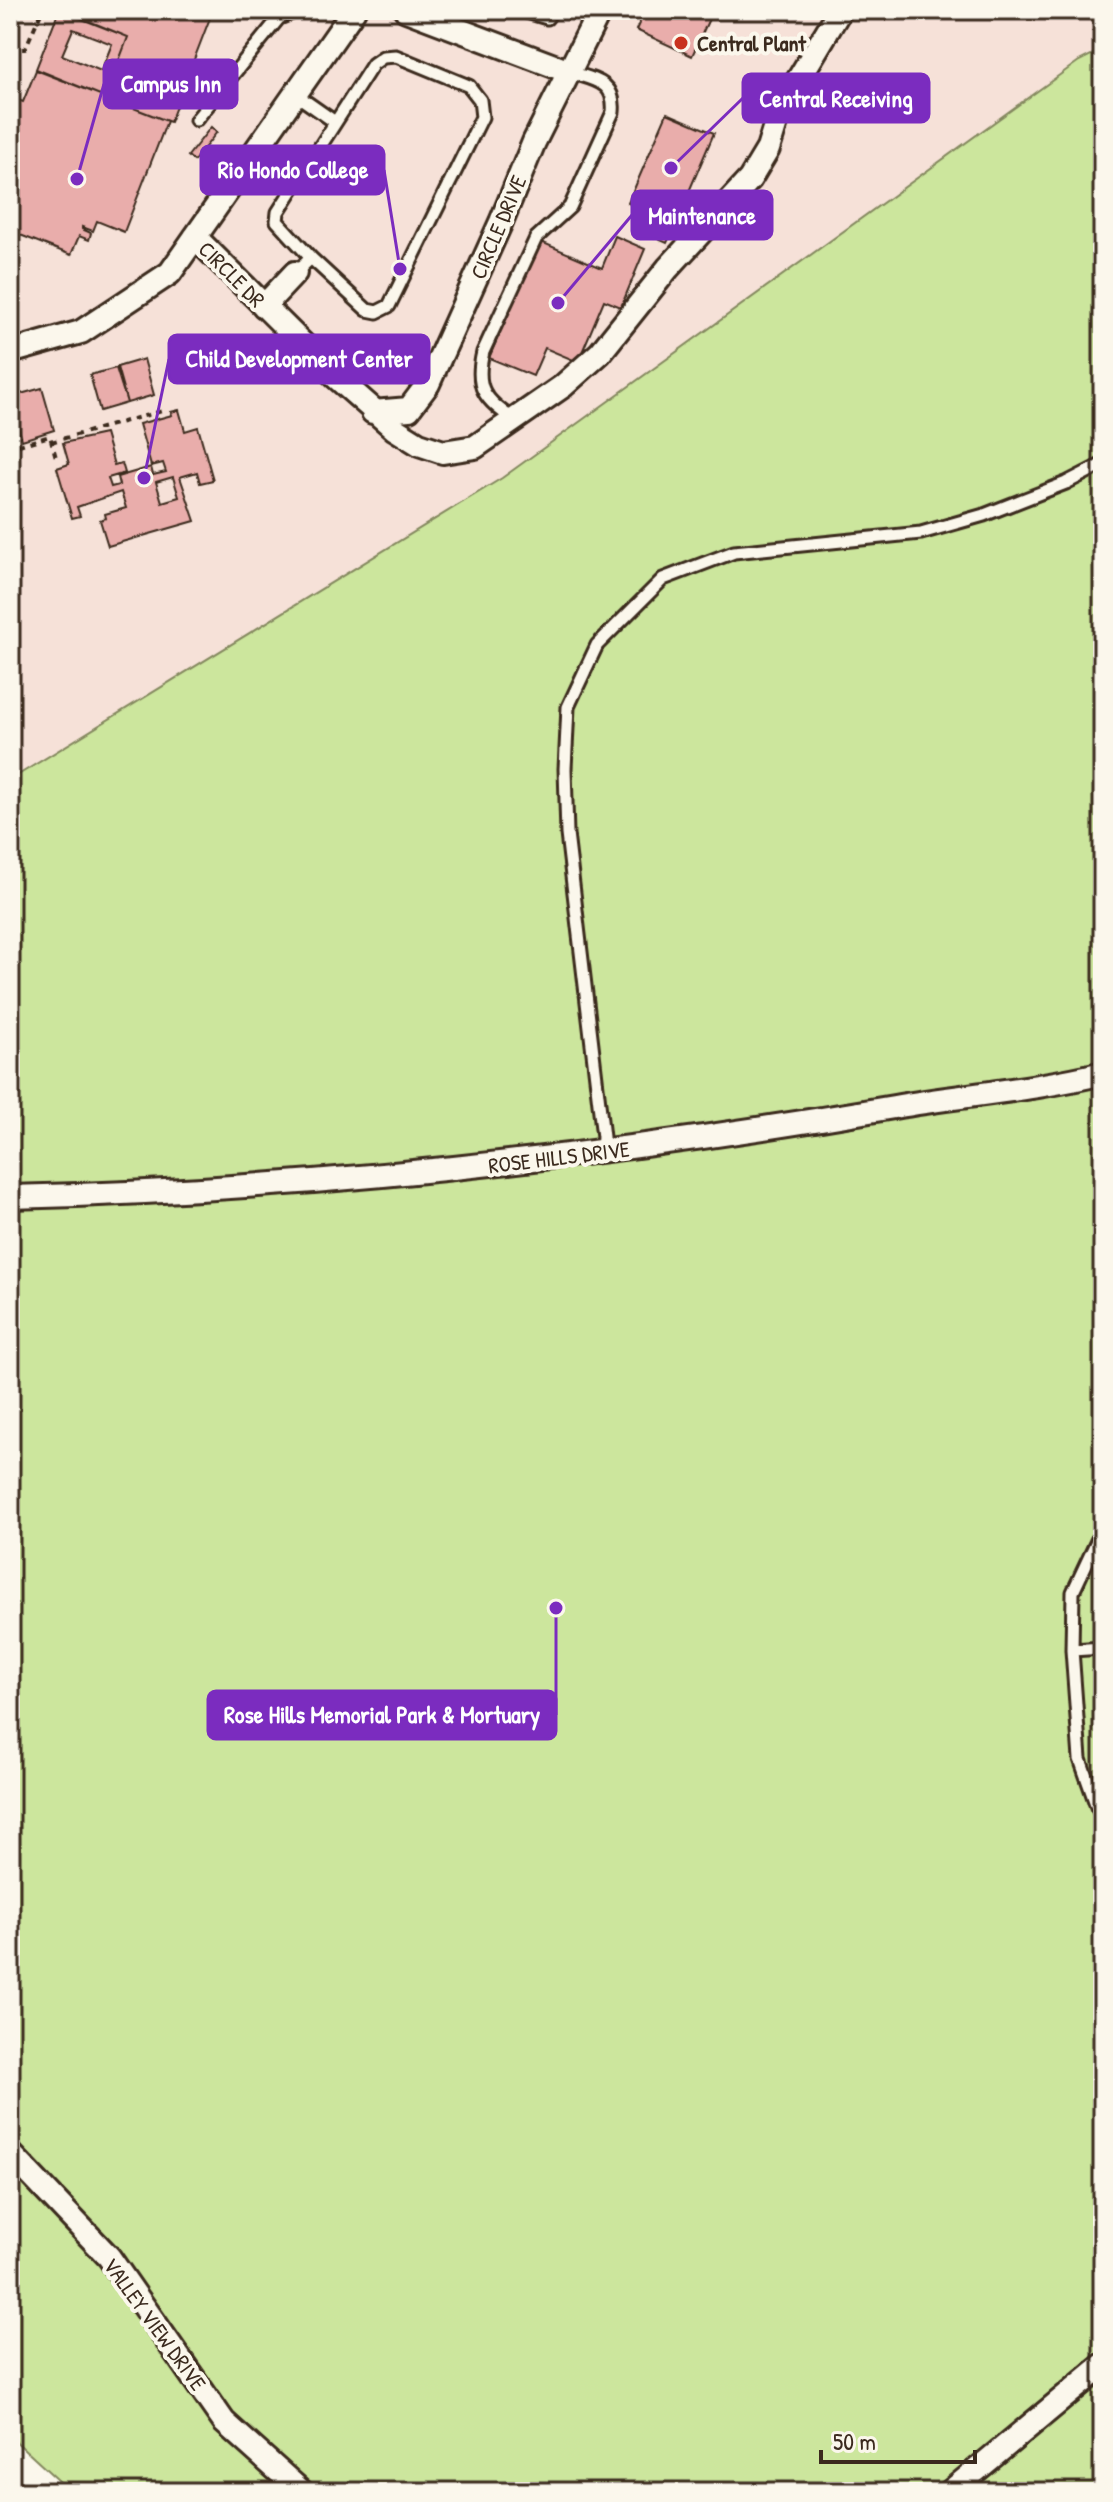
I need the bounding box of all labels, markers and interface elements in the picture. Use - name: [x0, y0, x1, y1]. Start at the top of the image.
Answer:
- place label: Central Plant: [697, 28, 807, 58]
- marker: Central Plant: [672, 34, 690, 52]
- callout: Campus Inn: [104, 60, 237, 108]
- text: Campus Inn: [121, 67, 222, 100]
- callout: Central Receiving: [743, 74, 929, 122]
- text: Central Receiving: [759, 82, 913, 115]
- callout: Rio Hondo College: [201, 146, 384, 194]
- text: Rio Hondo College: [218, 153, 369, 186]
- street label: CIRCLE DRIVE: [463, 170, 533, 283]
- callout: Maintenance: [632, 191, 772, 239]
- text: Maintenance: [648, 199, 756, 231]
- street label: CIRCLE DR: [192, 234, 272, 314]
- callout: Child Development Center: [169, 335, 429, 383]
- text: Child Development Center: [185, 342, 413, 375]
- street label: ROSE HILLS DRIVE: [487, 1133, 631, 1181]
- callout: Rose Hills Memorial Park & Mortuary: [208, 1691, 556, 1739]
- text: Rose Hills Memorial Park & Mortuary: [224, 1698, 540, 1731]
- street label: VALLEY VIEW DRIVE: [97, 2251, 214, 2397]
- scale bar: [821, 2414, 975, 2464]
- text: 50 m: [833, 2425, 876, 2457]

